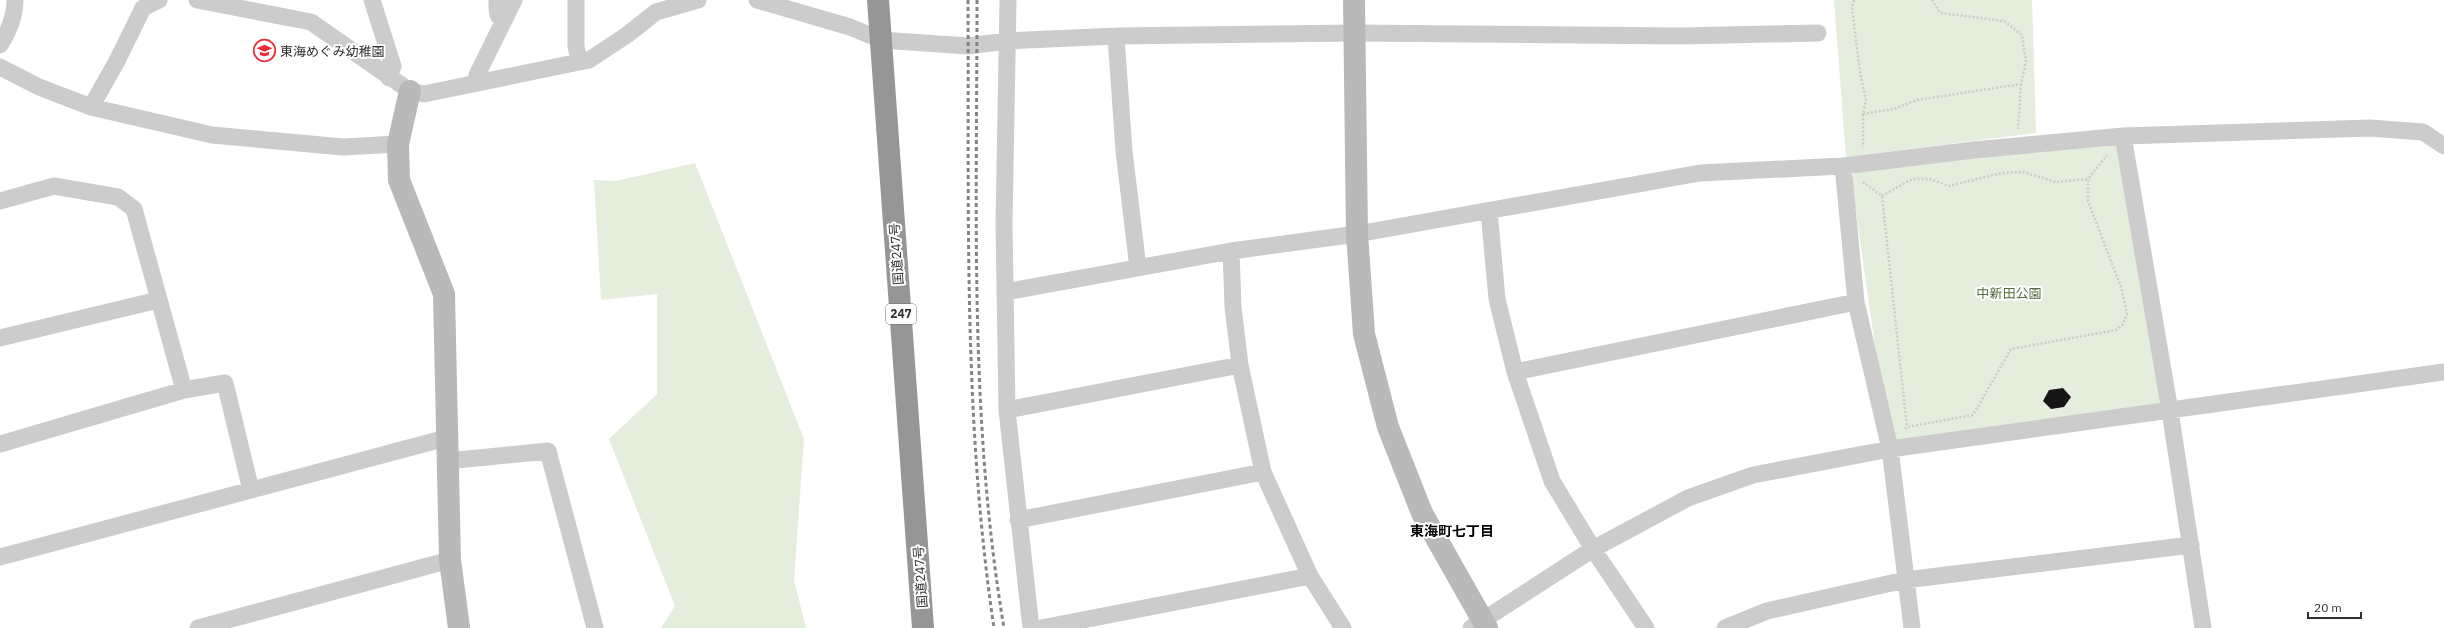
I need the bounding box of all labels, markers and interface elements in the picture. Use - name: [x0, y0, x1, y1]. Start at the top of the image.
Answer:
- school or university icon: 東海めぐみ幼稚園: [251, 38, 277, 64]
- place label: 東海めぐみ幼稚園: [280, 43, 384, 60]
- street label: 国道247号: [886, 222, 907, 286]
- park label: 中新田公園: [1976, 285, 2042, 302]
- road number: 247: [886, 304, 916, 324]
- district label: 東海町七丁目: [1410, 522, 1494, 540]
- street label: 国道247号: [910, 545, 931, 609]
- scale bar: [2308, 594, 2361, 620]
- text: 20 m: [2314, 600, 2342, 615]

